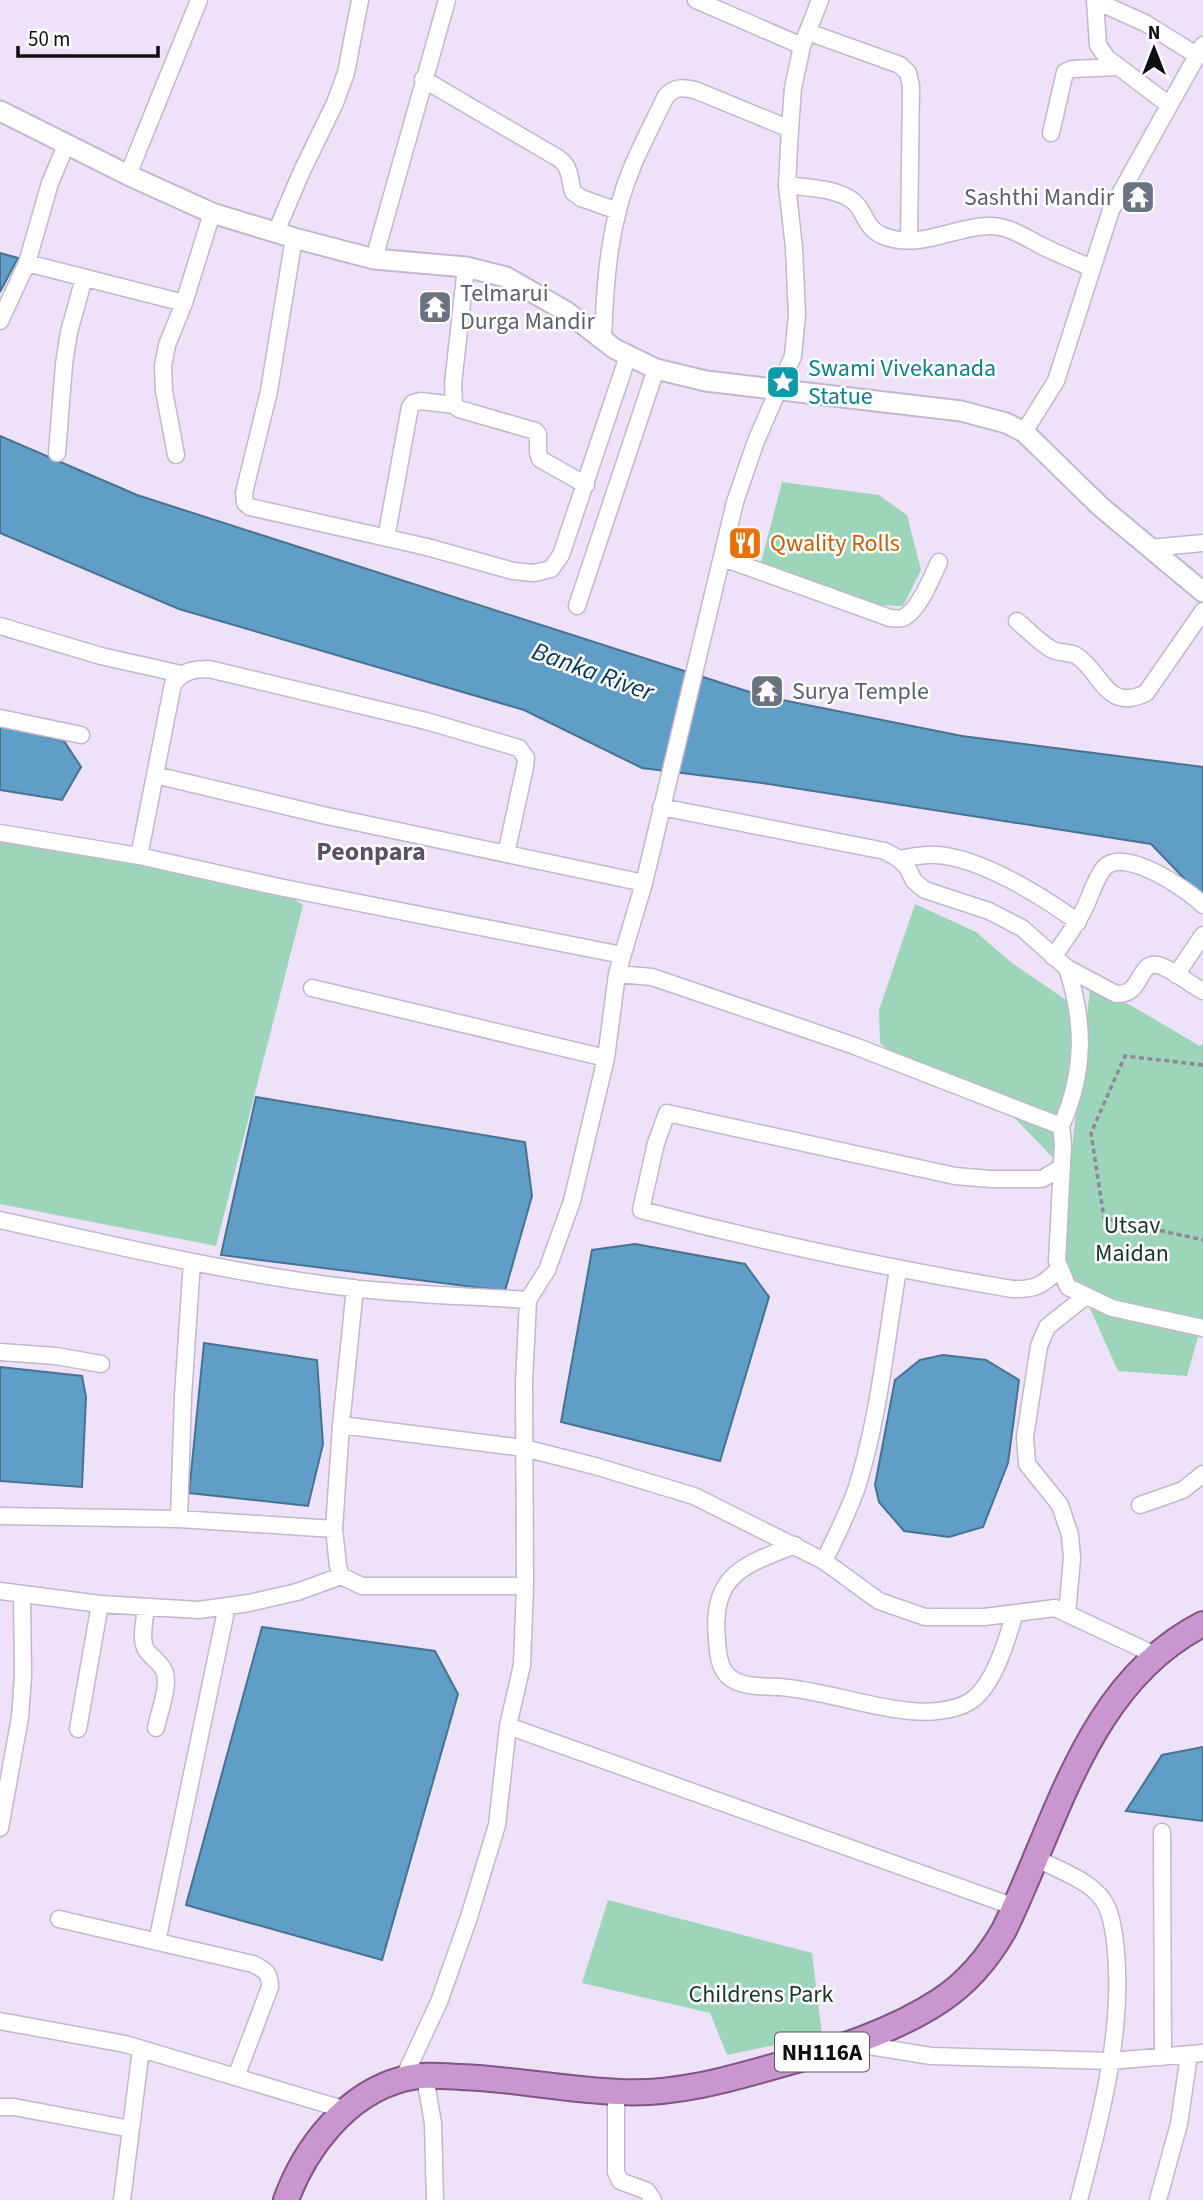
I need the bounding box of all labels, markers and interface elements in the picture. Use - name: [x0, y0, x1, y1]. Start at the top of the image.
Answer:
- scale bar: [18, 14, 158, 58]
- north arrow: [1119, 14, 1189, 84]
- text: N: [1148, 20, 1160, 47]
- text: 50 m: [28, 24, 70, 54]
- temple icon: Sashthi Mandir: [1119, 178, 1157, 216]
- place label: Sashthi Mandir: [964, 180, 1115, 215]
- place label: Telmarui Durga Mandir: [460, 276, 595, 339]
- temple icon: Telmarui Durga Mandir: [416, 288, 454, 326]
- place label: Swami Vivekanada Statue: [808, 351, 996, 414]
- place icon: Swami Vivekanada Statue: [764, 363, 802, 401]
- restaurant icon: Qwality Rolls: [726, 524, 764, 562]
- place label: Qwality Rolls: [770, 526, 900, 561]
- water label: Banka River: [527, 632, 660, 711]
- temple icon: Surya Temple: [748, 672, 786, 710]
- place label: Surya Temple: [792, 674, 929, 709]
- district label: Peonpara: [316, 833, 426, 870]
- park label: Utsav Maidan: [1095, 1208, 1169, 1271]
- park label: Childrens Park: [689, 1977, 834, 2012]
- road number: NH116A: [775, 2033, 869, 2072]

